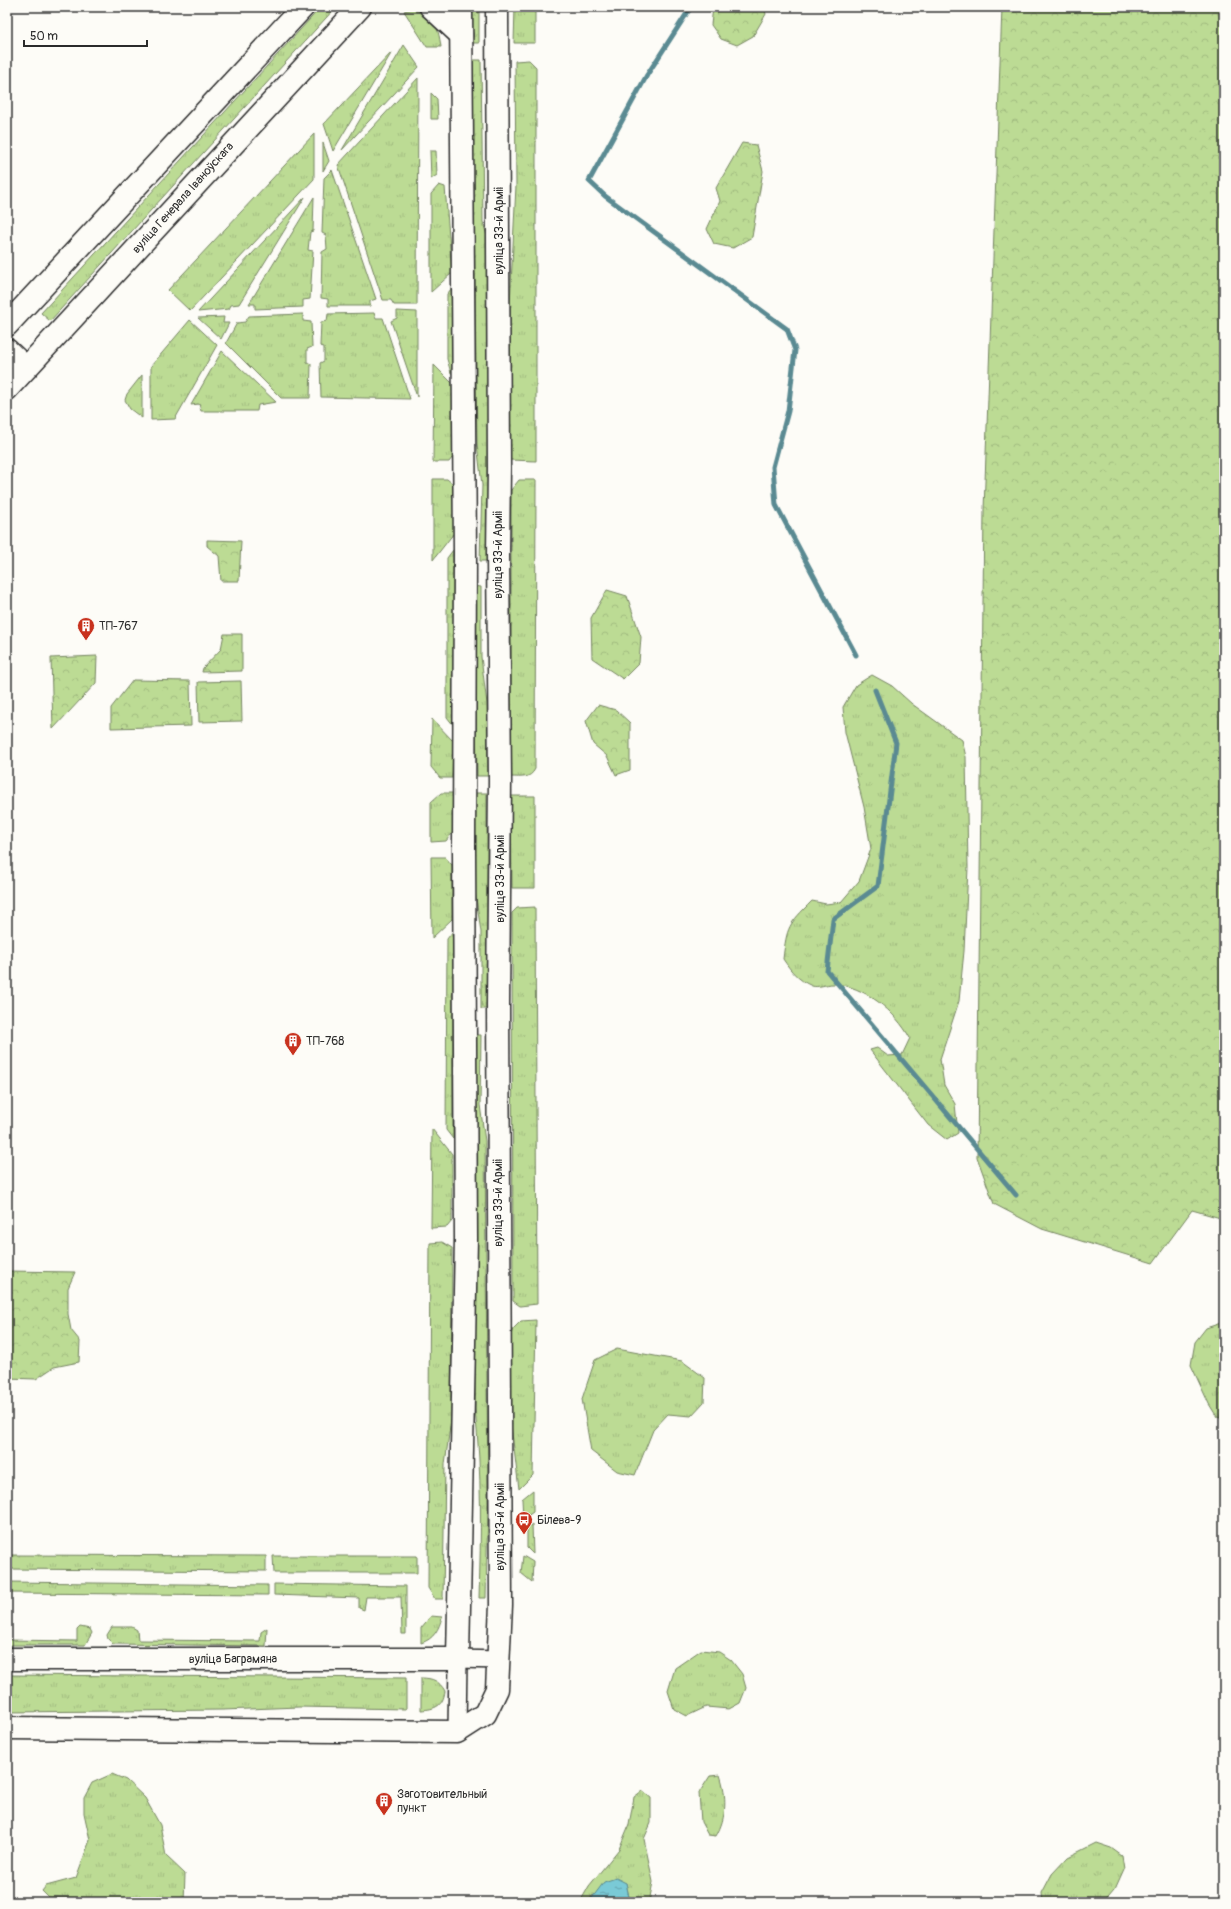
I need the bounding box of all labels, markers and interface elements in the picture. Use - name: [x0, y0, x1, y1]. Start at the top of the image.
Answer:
- scale bar: [24, 22, 147, 48]
- text: 50 m: [30, 29, 58, 44]
- street label: вуліца Генерала Іваноўскага: [129, 139, 237, 257]
- street label: вуліца 33-й Арміі: [492, 187, 507, 275]
- street label: вуліца 33-й Арміі: [491, 511, 506, 599]
- building icon: ТП-767: [76, 616, 96, 641]
- place label: ТП-767: [99, 619, 138, 634]
- street label: вуліца 33-й Арміі: [493, 835, 508, 923]
- building icon: ТП-768: [283, 1031, 303, 1056]
- place label: ТП-768: [306, 1034, 344, 1049]
- street label: вуліца 33-й Арміі: [491, 1159, 506, 1247]
- street label: вуліца 33-й Арміі: [493, 1483, 508, 1571]
- bus stop icon: Білева-9: [514, 1510, 534, 1535]
- place label: Білева-9: [537, 1513, 581, 1528]
- street label: вуліца Баграмяна: [189, 1652, 278, 1667]
- place label: Заготовительный пункт: [397, 1787, 487, 1816]
- building icon: Заготовительный пункт: [374, 1791, 394, 1816]

